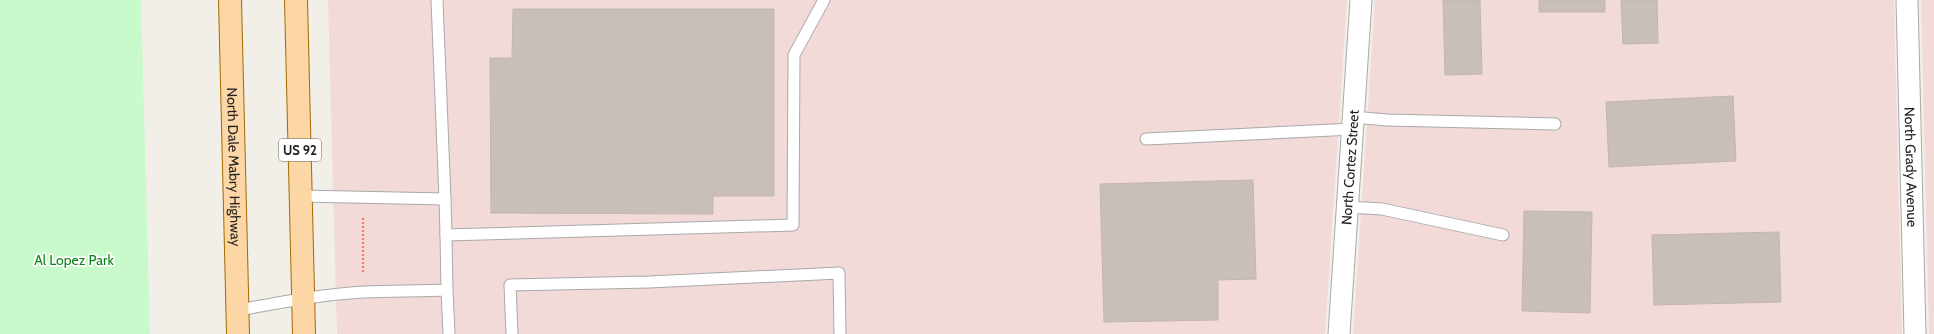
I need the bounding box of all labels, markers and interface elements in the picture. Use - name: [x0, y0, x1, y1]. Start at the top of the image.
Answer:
- street label: North Dale Mabry Highway: [223, 87, 245, 247]
- street label: North Grady Avenue: [1901, 107, 1921, 227]
- street label: North Cortez Street: [1337, 109, 1363, 226]
- road number: US 92: [279, 139, 321, 161]
- park label: Al Lopez Park: [34, 251, 114, 269]

